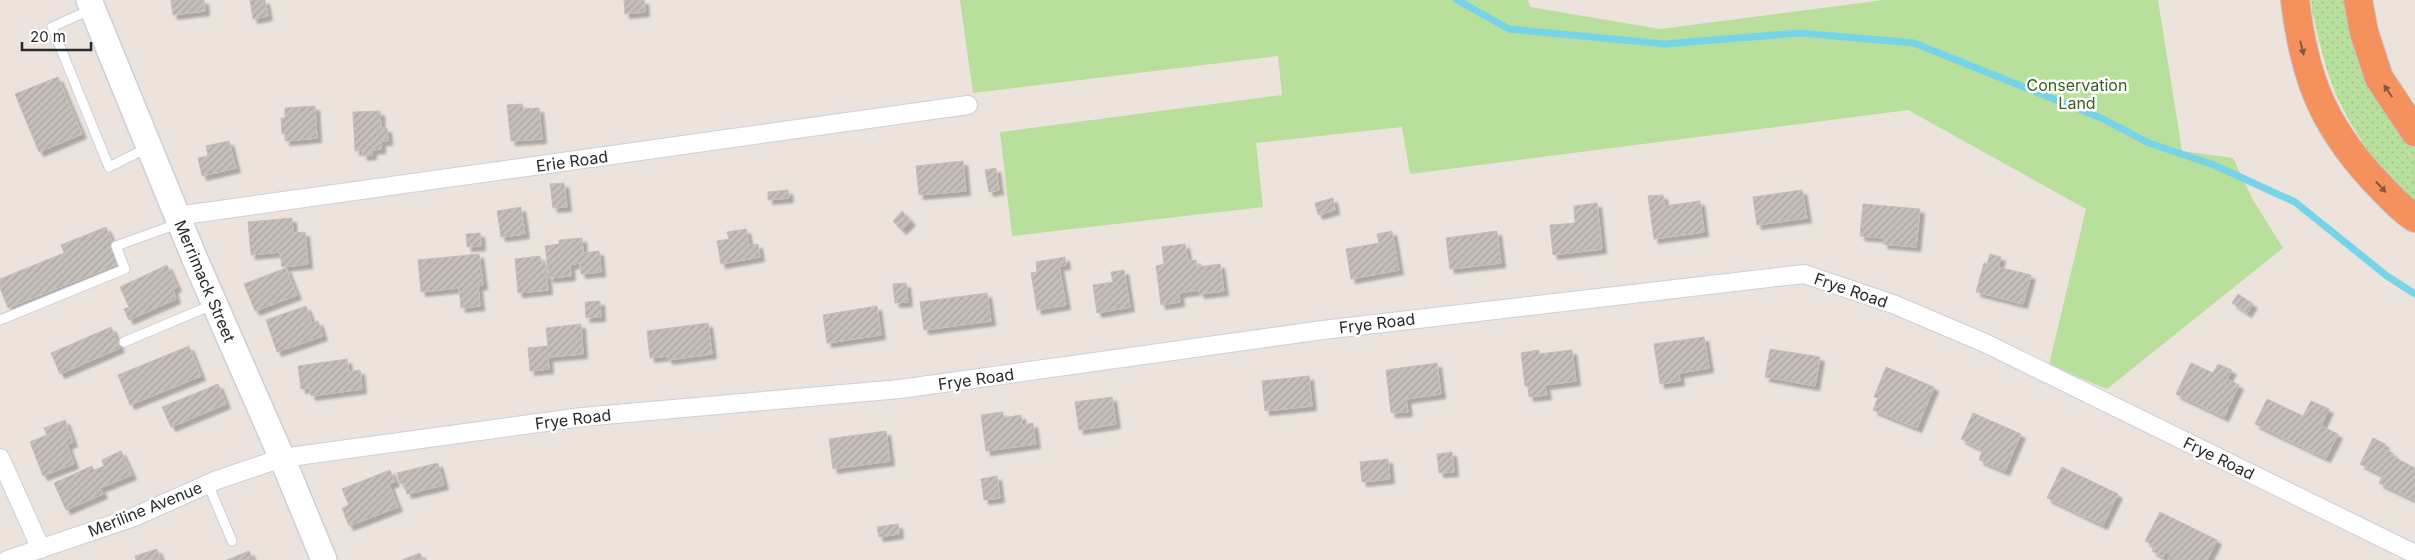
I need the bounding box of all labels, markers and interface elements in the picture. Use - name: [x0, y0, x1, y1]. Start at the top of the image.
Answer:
- scale bar: [22, 20, 91, 52]
- text: 20 m: [30, 27, 66, 46]
- one-way arrow: [2298, 41, 2306, 56]
- park label: Conservation Land: [2027, 75, 2127, 113]
- one-way arrow: [2383, 85, 2393, 98]
- street label: Erie Road: [535, 146, 609, 176]
- one-way arrow: [2375, 181, 2387, 193]
- street label: Merrimack Street: [170, 217, 240, 345]
- street label: Frye Road: [1812, 268, 1890, 312]
- street label: Frye Road: [1338, 308, 1416, 338]
- street label: Frye Road: [937, 364, 1015, 394]
- street label: Frye Road: [534, 404, 612, 434]
- street label: Frye Road: [2180, 432, 2258, 484]
- street label: Meriline Avenue: [85, 477, 205, 541]

